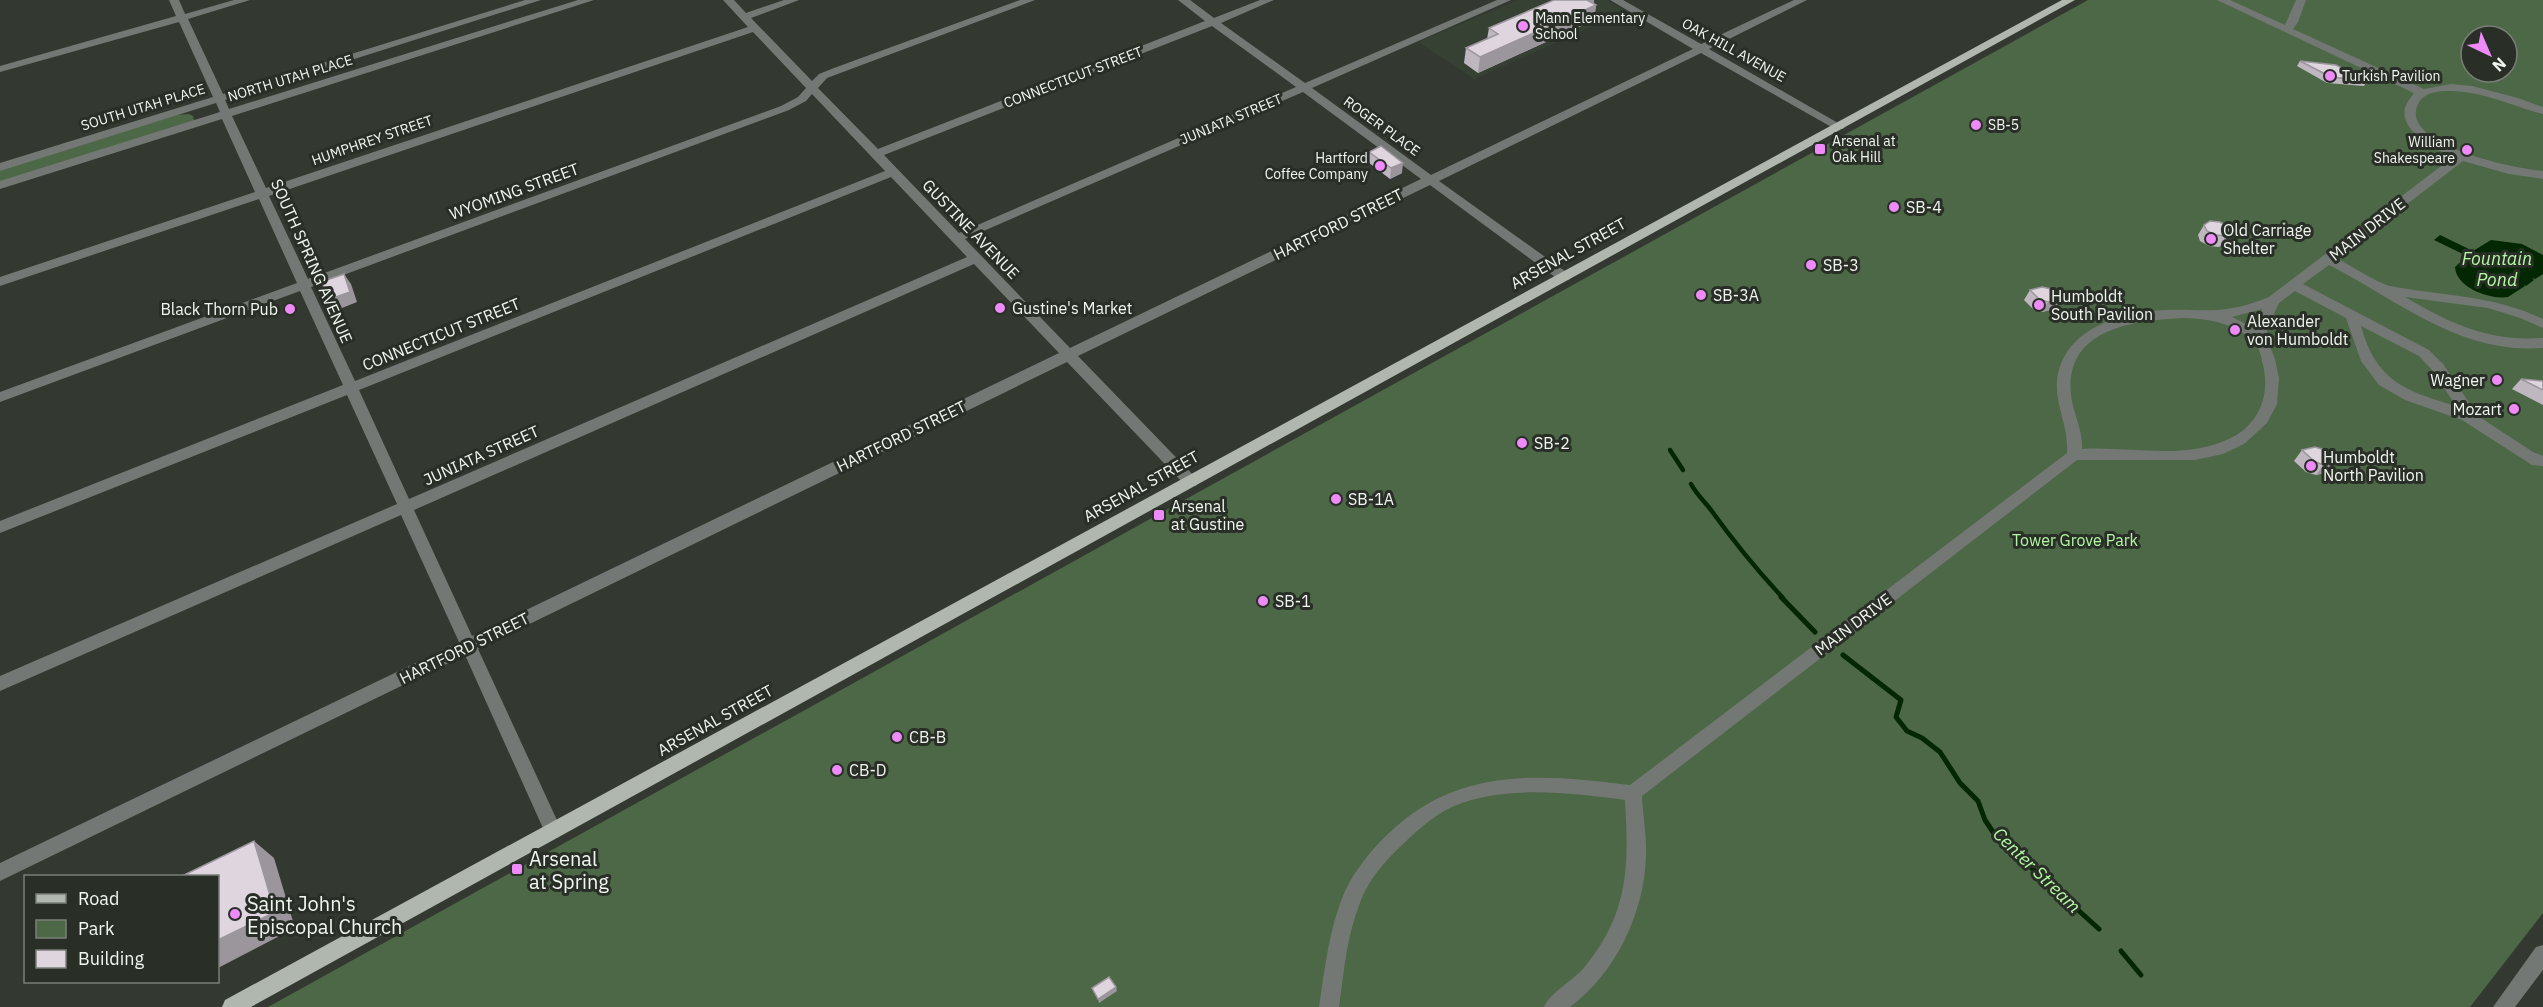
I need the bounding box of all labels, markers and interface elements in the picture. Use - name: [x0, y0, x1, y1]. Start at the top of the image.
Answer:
- place label: Mann Elementary School: [1535, 9, 1645, 43]
- street label: OAK HILL AVENUE: [1679, 14, 1789, 86]
- marker: Mann Elementary School: [1516, 19, 1530, 33]
- north arrow: [2459, 24, 2519, 84]
- street label: CONNECTICUT STREET: [1001, 42, 1145, 112]
- street label: NORTH UTAH PLACE: [225, 50, 355, 106]
- text: N: [2488, 54, 2511, 76]
- place label: Turkish Pavilion: [2342, 67, 2441, 85]
- marker: Turkish Pavilion: [2323, 69, 2337, 83]
- street label: SOUTH UTAH PLACE: [79, 80, 207, 134]
- street label: JUNIATA STREET: [1177, 89, 1285, 149]
- street label: ROGER PLACE: [1340, 92, 1424, 160]
- street label: HUMPHREY STREET: [309, 111, 435, 169]
- place label: SB-5: [1988, 116, 2019, 134]
- marker: SB-5: [1969, 118, 1983, 132]
- place label: Arsenal at Oak Hill: [1832, 132, 1896, 166]
- place label: William Shakespeare: [2374, 133, 2455, 167]
- marker: Arsenal at Oak Hill: [1813, 142, 1827, 156]
- marker: William Shakespeare: [2460, 143, 2474, 157]
- place label: Hartford Coffee Company: [1265, 149, 1368, 183]
- street label: WYOMING STREET: [446, 158, 582, 224]
- marker: Hartford Coffee Company: [1373, 159, 1387, 173]
- street label: GUSTINE AVENUE: [918, 175, 1024, 283]
- street label: SOUTH SPRING AVENUE: [267, 176, 357, 346]
- street label: HARTFORD STREET: [1270, 184, 1406, 264]
- street label: MAIN DRIVE: [2325, 193, 2409, 265]
- place label: SB-4: [1906, 197, 1942, 217]
- marker: SB-4: [1887, 200, 1901, 214]
- street label: ARSENAL STREET: [1507, 213, 1629, 293]
- place label: Old Carriage Shelter: [2223, 220, 2312, 258]
- marker: Old Carriage Shelter: [2204, 232, 2218, 246]
- water label: Fountain Pond: [2462, 247, 2532, 291]
- place label: SB-3: [1823, 255, 1859, 275]
- marker: SB-3: [1804, 258, 1818, 272]
- place label: SB-3A: [1713, 285, 1759, 305]
- place label: Humboldt South Pavilion: [2051, 286, 2153, 324]
- marker: SB-3A: [1694, 288, 1708, 302]
- street label: CONNECTICUT STREET: [359, 293, 523, 375]
- place label: Gustine's Market: [1012, 298, 1132, 318]
- marker: Humboldt South Pavilion: [2032, 298, 2046, 312]
- place label: Black Thorn Pub: [160, 299, 278, 319]
- marker: Gustine's Market: [993, 301, 1007, 315]
- marker: Black Thorn Pub: [283, 302, 297, 316]
- place label: Alexander von Humboldt: [2247, 311, 2348, 349]
- marker: Alexander von Humboldt: [2228, 323, 2242, 337]
- place label: Wagner: [2430, 370, 2485, 390]
- marker: Wagner: [2490, 373, 2504, 387]
- street label: HARTFORD STREET: [833, 396, 969, 476]
- place label: Mozart: [2453, 399, 2502, 419]
- marker: Mozart: [2507, 402, 2521, 416]
- street label: JUNIATA STREET: [420, 421, 542, 489]
- place label: SB-2: [1534, 433, 1570, 453]
- marker: SB-2: [1515, 436, 1529, 450]
- street label: ARSENAL STREET: [1080, 446, 1202, 526]
- place label: Humboldt North Pavilion: [2323, 447, 2424, 485]
- marker: Humboldt North Pavilion: [2304, 459, 2318, 473]
- place label: SB-1A: [1348, 489, 1394, 509]
- marker: SB-1A: [1329, 492, 1343, 506]
- place label: Arsenal at Gustine: [1171, 496, 1245, 534]
- marker: Arsenal at Gustine: [1152, 508, 1166, 522]
- park label: Tower Grove Park: [2012, 530, 2139, 550]
- street label: MAIN DRIVE: [1811, 589, 1895, 659]
- place label: SB-1: [1275, 591, 1311, 611]
- marker: SB-1: [1256, 594, 1270, 608]
- street label: HARTFORD STREET: [396, 608, 532, 688]
- street label: ARSENAL STREET: [654, 680, 776, 760]
- place label: CB-B: [909, 727, 946, 747]
- marker: CB-B: [890, 730, 904, 744]
- place label: CB-D: [849, 760, 887, 780]
- marker: CB-D: [830, 763, 844, 777]
- water label: Center Stream: [1988, 822, 2086, 918]
- place label: Arsenal at Spring: [529, 845, 609, 895]
- marker: Arsenal at Spring: [510, 862, 524, 876]
- legend: [24, 875, 219, 983]
- text: Road: [78, 887, 119, 910]
- place label: Saint John's Episcopal Church: [247, 890, 402, 940]
- marker: Saint John's Episcopal Church: [228, 907, 242, 921]
- text: Park: [78, 917, 115, 940]
- text: Building: [78, 947, 145, 970]

